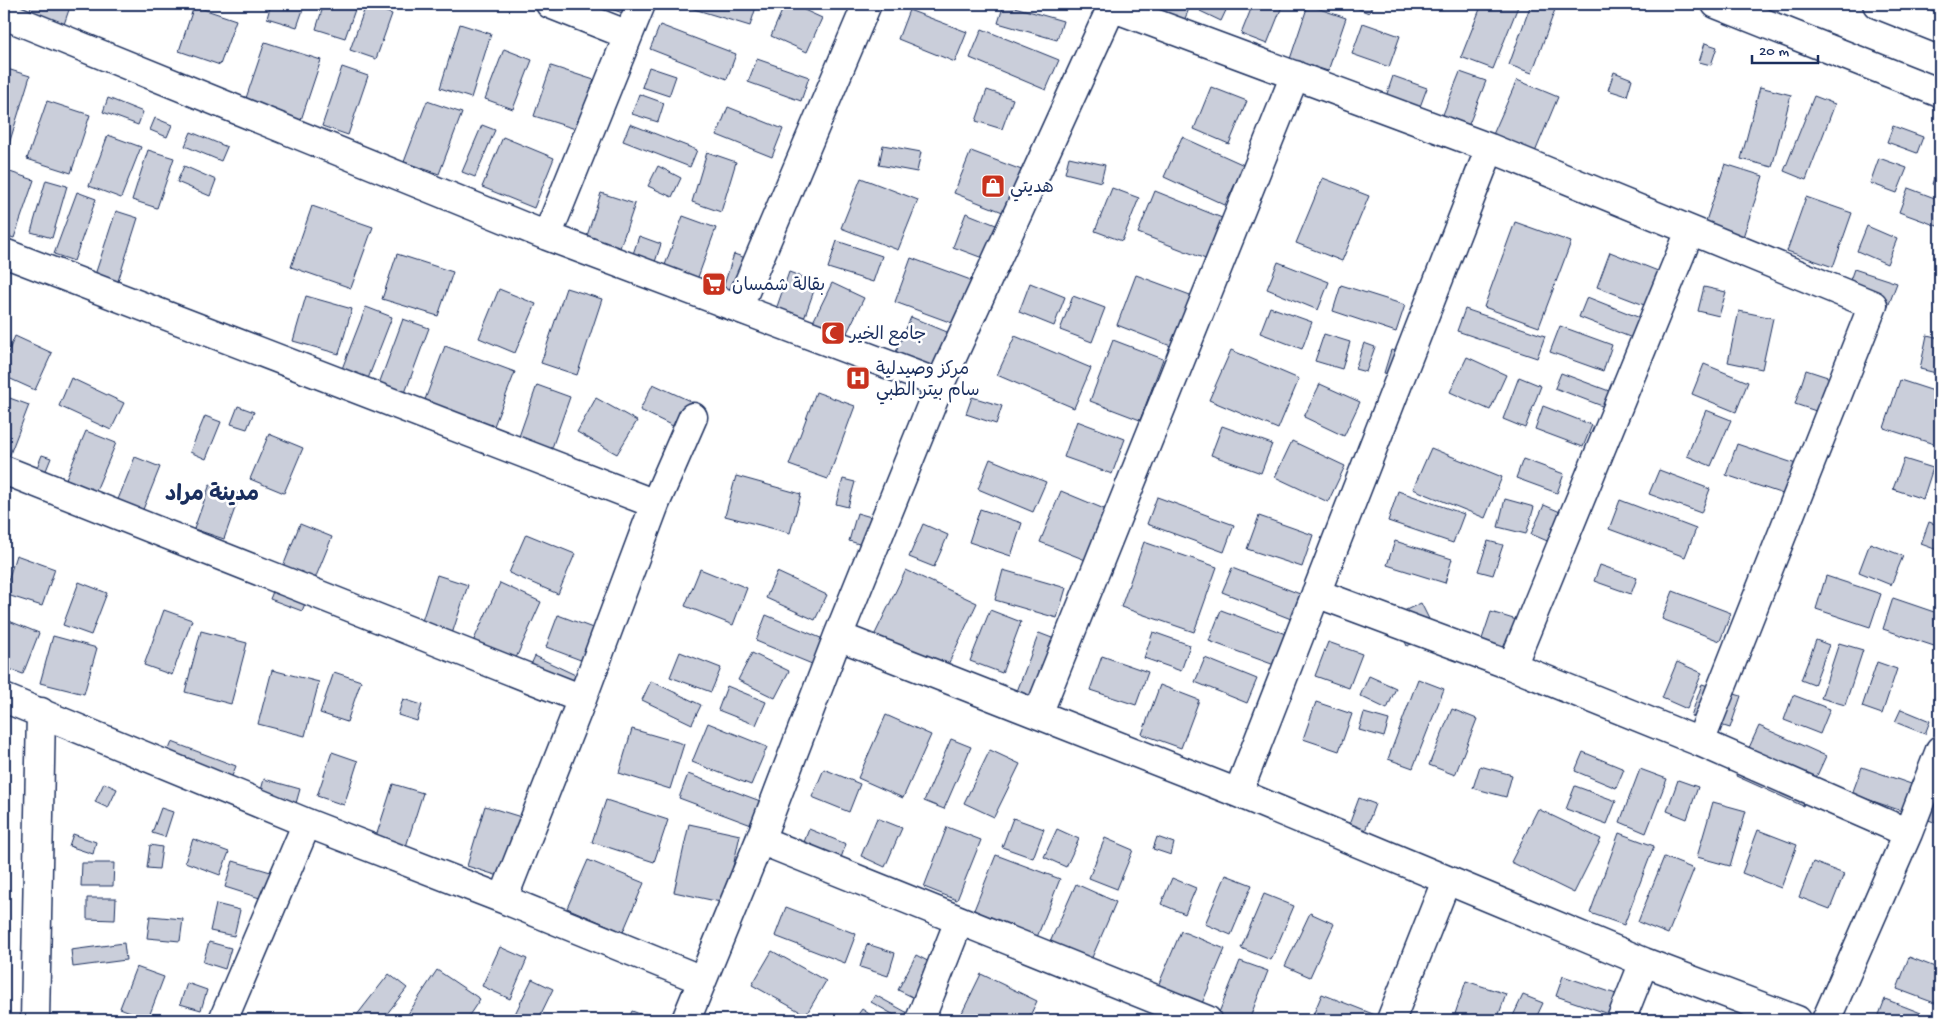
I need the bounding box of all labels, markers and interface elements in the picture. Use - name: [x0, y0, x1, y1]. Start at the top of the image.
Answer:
- scale bar: [1752, 32, 1818, 64]
- text: 20 m: [1759, 43, 1789, 61]
- shop icon: هديتي: [980, 173, 1006, 199]
- place label: هديتي: [1010, 178, 1054, 202]
- supermarket icon: بقالة شمسان: [701, 271, 727, 297]
- place label: بقالة شمسان: [732, 276, 825, 297]
- mosque icon: جامع الخير: [820, 320, 846, 346]
- place label: جامع الخير: [848, 325, 926, 346]
- place label: مركز وصيدلية سام بيتر الطبي: [876, 360, 980, 405]
- hospital icon: مركز وصيدلية سام بيتر الطبي: [845, 365, 871, 391]
- district label: مدينة مراد: [165, 482, 259, 509]

